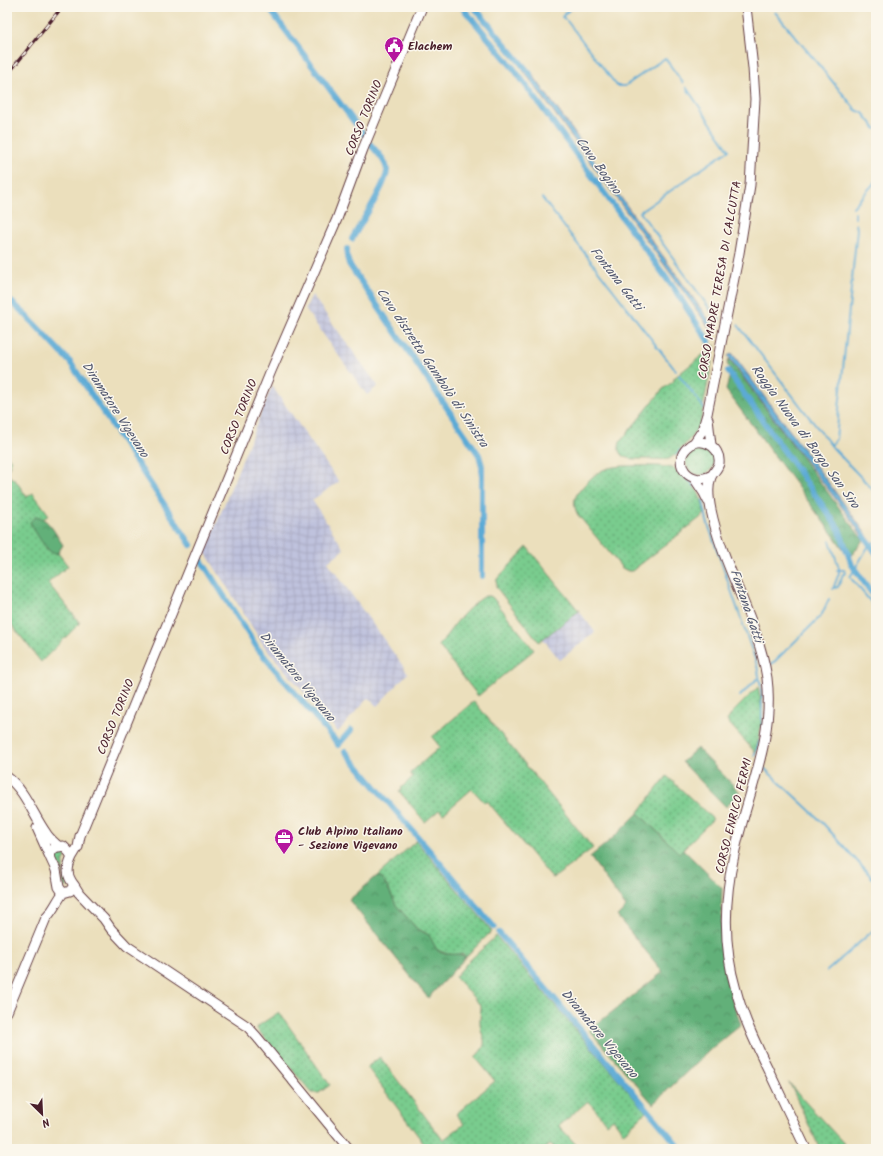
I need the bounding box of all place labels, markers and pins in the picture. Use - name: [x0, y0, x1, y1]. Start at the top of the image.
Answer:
- public building icon: Elachem: [383, 35, 405, 63]
- place label: Elachem: [408, 37, 452, 56]
- place label: Club Alpino Italiano - Sezione Vigevano: [298, 822, 403, 855]
- office icon: Club Alpino Italiano - Sezione Vigevano: [273, 827, 295, 855]

